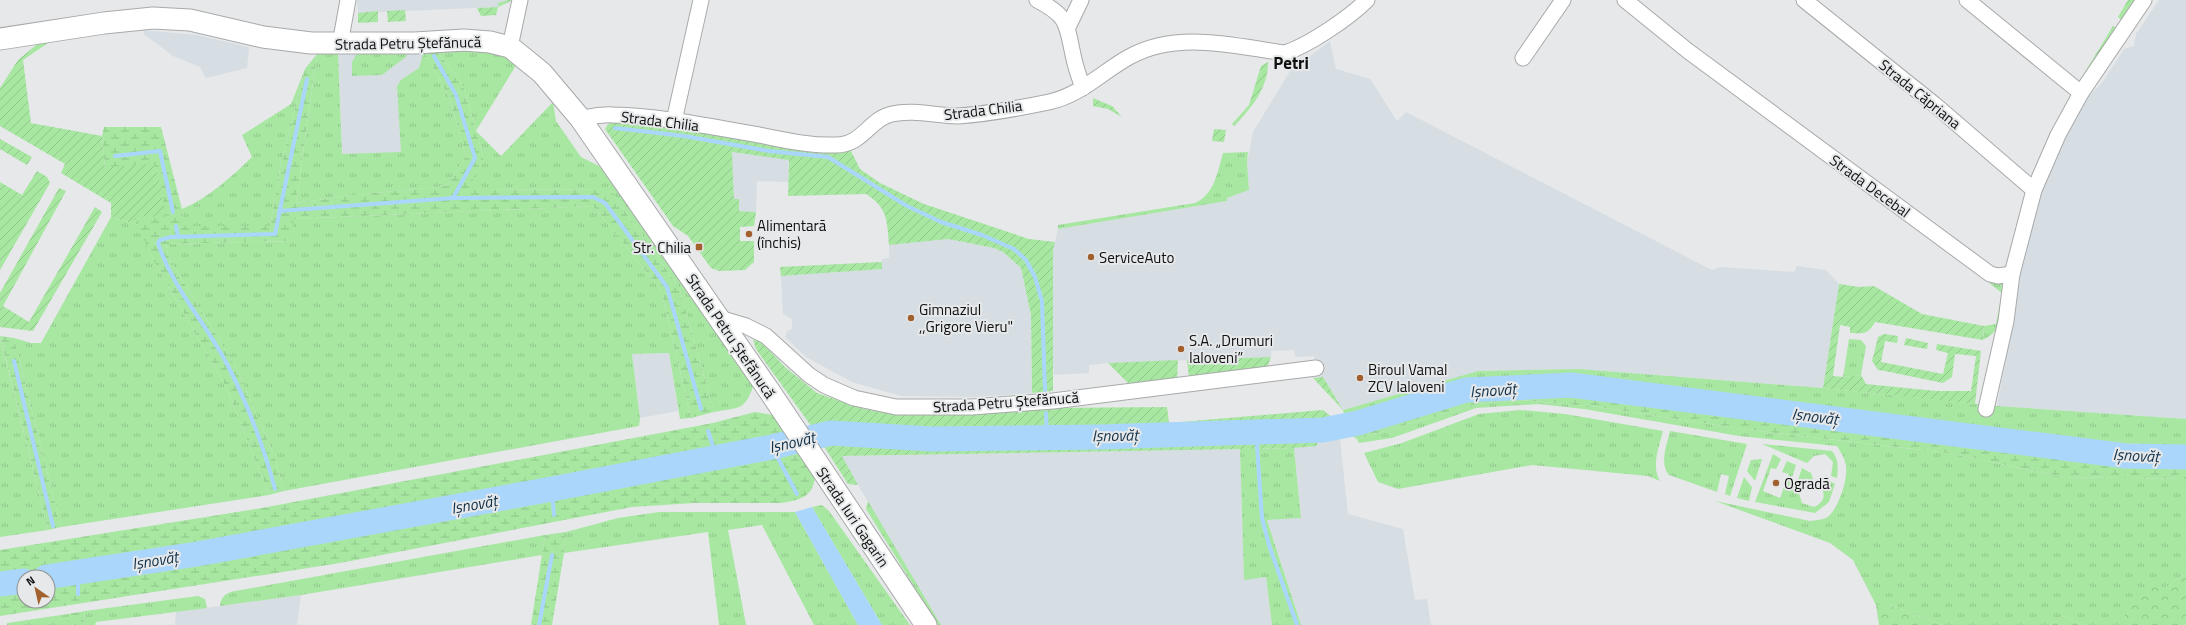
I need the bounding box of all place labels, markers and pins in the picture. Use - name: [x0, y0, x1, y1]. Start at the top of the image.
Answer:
- place label: Alimentară (închis): [757, 214, 827, 254]
- marker: Alimentară (închis): [744, 229, 754, 239]
- place label: Str. Chilia: [633, 236, 691, 259]
- marker: Str. Chilia: [694, 242, 704, 252]
- place label: ServiceAuto: [1099, 246, 1175, 269]
- marker: ServiceAuto: [1086, 252, 1096, 262]
- place label: Gimnaziul ,,Grigore Vieru": [919, 298, 1013, 338]
- marker: Gimnaziul ,,Grigore Vieru": [906, 313, 916, 323]
- place label: S.A. „Drumuri Ialoveni”: [1189, 329, 1273, 369]
- marker: S.A. „Drumuri Ialoveni”: [1176, 344, 1186, 354]
- place label: Biroul Vamal ZCV Ialoveni: [1368, 358, 1448, 398]
- marker: Biroul Vamal ZCV Ialoveni: [1355, 373, 1365, 383]
- place label: Ogradă: [1784, 472, 1830, 495]
- marker: Ogradă: [1771, 478, 1781, 488]

